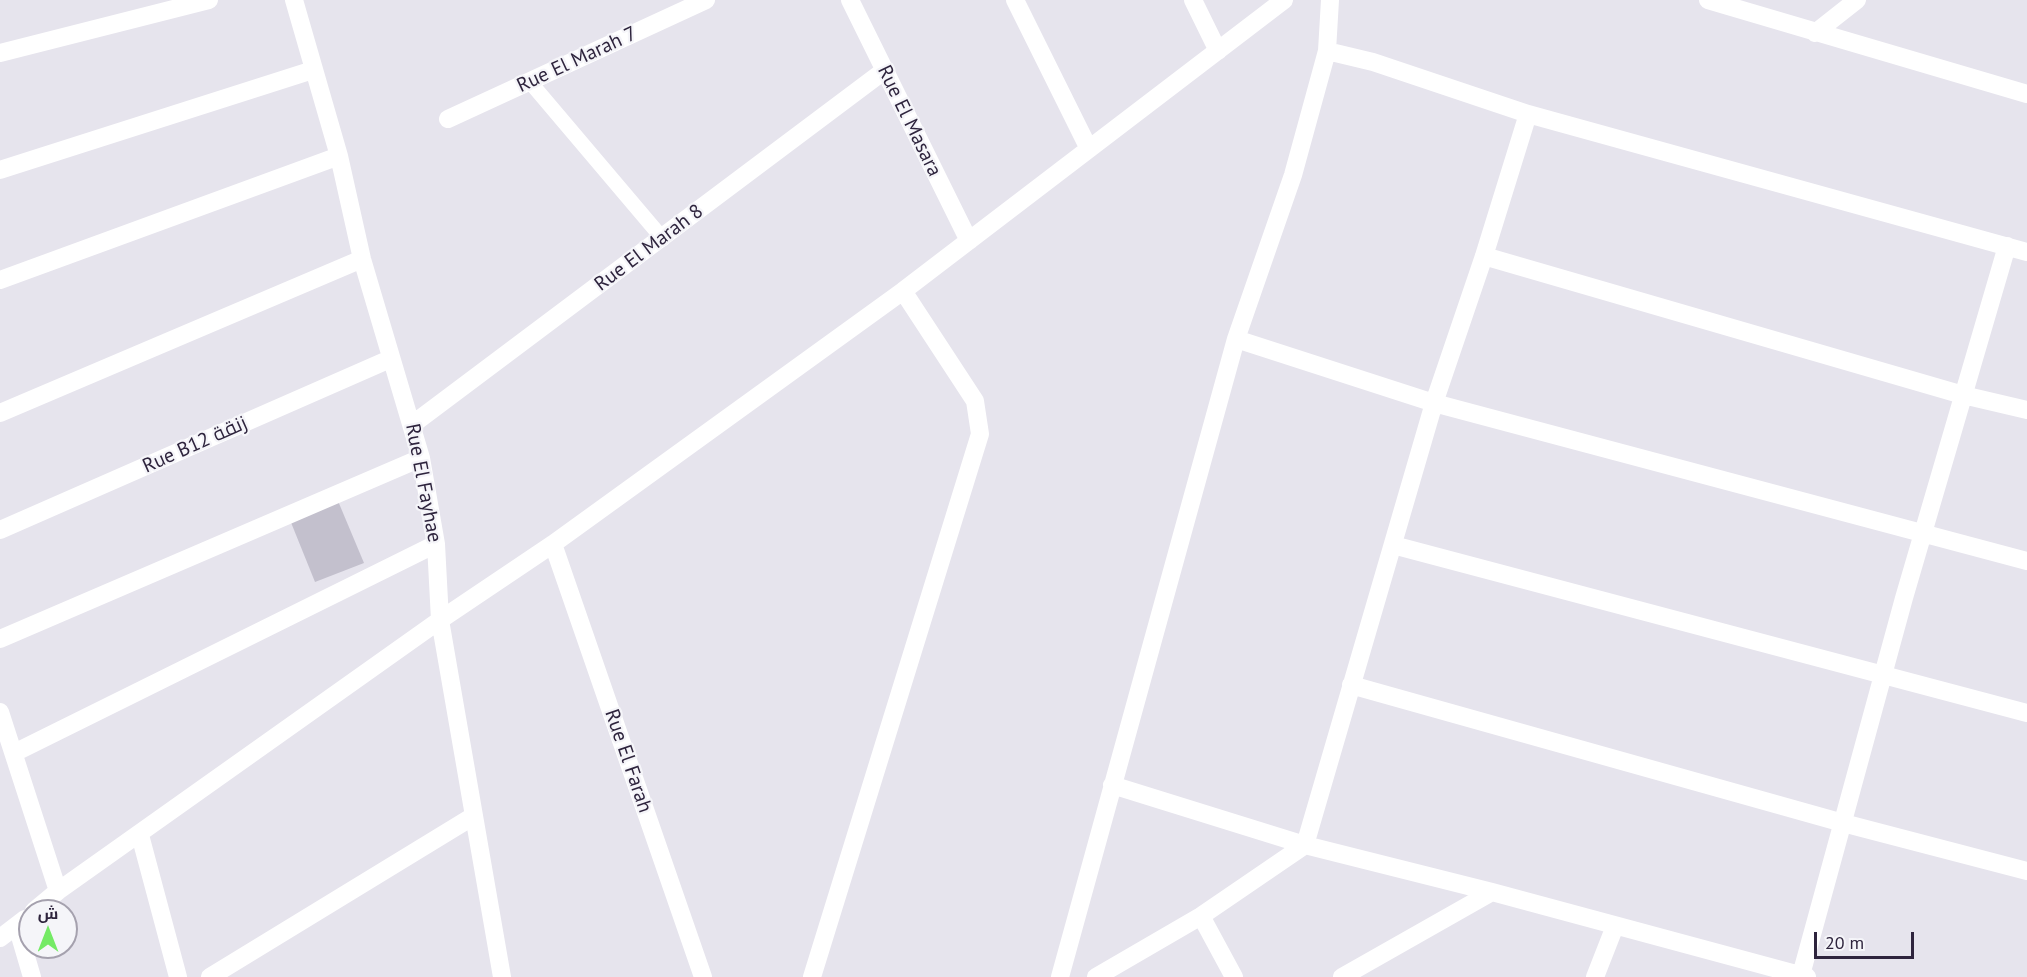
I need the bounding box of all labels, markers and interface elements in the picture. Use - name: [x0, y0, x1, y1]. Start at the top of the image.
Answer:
- street label: Rue El Marah 7: [513, 22, 641, 98]
- street label: Rue El Masara: [872, 62, 946, 180]
- street label: Rue El Marah 8: [590, 199, 708, 297]
- street label: Rue B12 زنقة: [139, 411, 251, 479]
- street label: Rue El Fayhae: [400, 422, 446, 544]
- street label: Rue El Farah: [599, 706, 657, 816]
- north arrow: [18, 899, 78, 959]
- text: ش: [38, 903, 58, 923]
- scale bar: [1817, 920, 1918, 958]
- text: 20 m: [1825, 931, 1864, 954]

